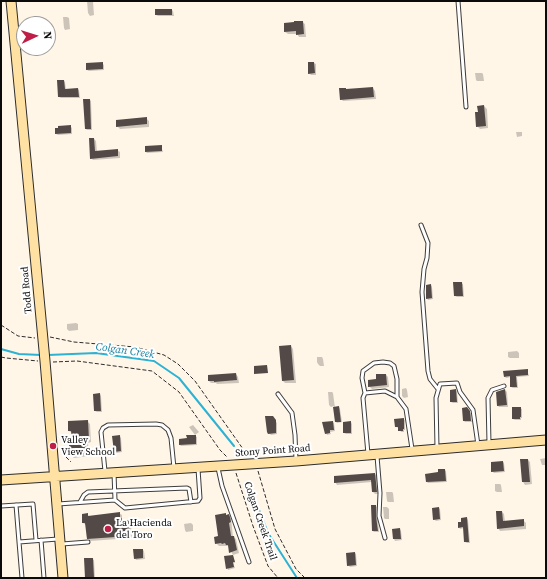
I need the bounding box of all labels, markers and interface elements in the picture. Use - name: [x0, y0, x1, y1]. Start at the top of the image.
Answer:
- north arrow: [16, 16, 56, 56]
- text: N: [40, 31, 55, 40]
- street label: Todd Road: [19, 266, 35, 314]
- water label: Colgan Creek: [95, 340, 155, 362]
- place label: Valley View School: [61, 434, 115, 458]
- marker: Valley View School: [48, 441, 58, 451]
- street label: Stony Point Road: [235, 442, 311, 460]
- street label: Colgan Creek Trail: [241, 480, 279, 562]
- place label: La Hacienda del Toro: [116, 517, 172, 540]
- marker: La Hacienda del Toro: [103, 524, 113, 534]

